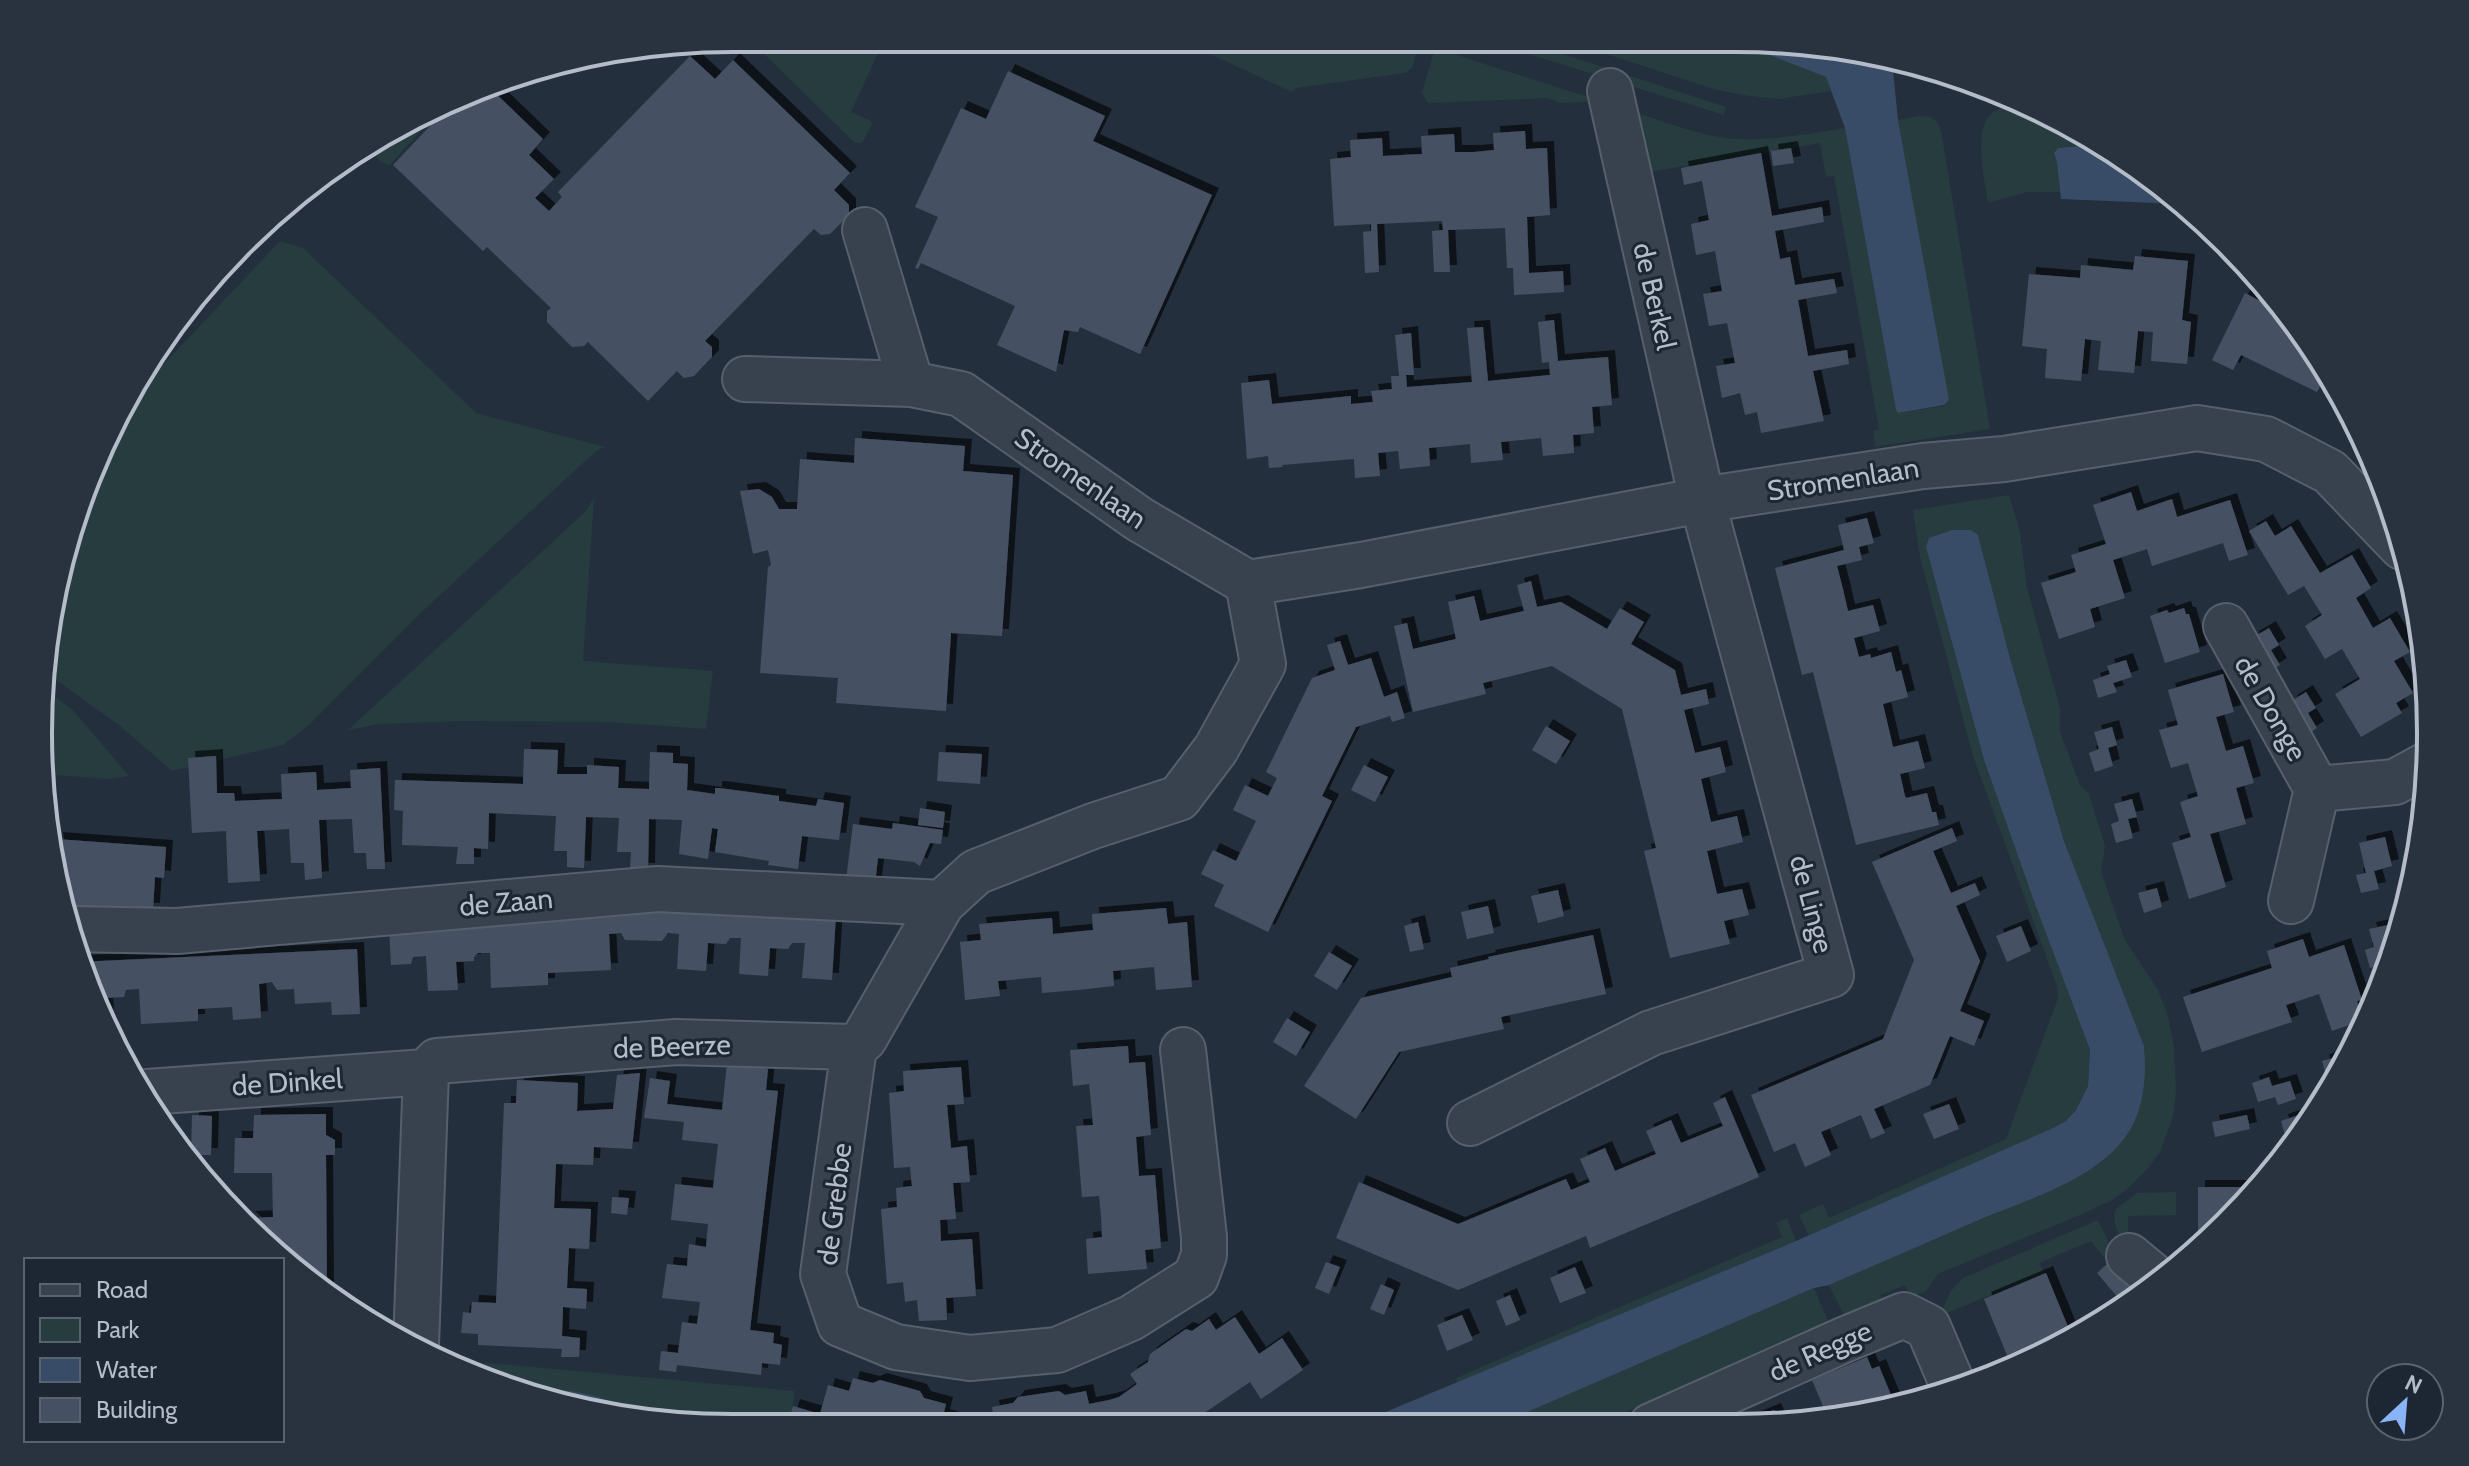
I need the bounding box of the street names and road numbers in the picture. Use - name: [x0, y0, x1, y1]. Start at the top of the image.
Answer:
- street label: de Berkel: [1626, 239, 1684, 353]
- street label: Stromenlaan: [1009, 420, 1153, 536]
- street label: Stromenlaan: [1765, 450, 1921, 508]
- street label: de Donge: [2227, 649, 2315, 767]
- street label: de Linge: [1783, 851, 1841, 957]
- street label: de Zaan: [458, 881, 554, 923]
- street label: de Beerze: [613, 1027, 731, 1065]
- street label: de Dinkel: [231, 1061, 344, 1103]
- street label: de Grebbe: [810, 1141, 858, 1267]
- street label: de Regge: [1763, 1313, 1877, 1389]

